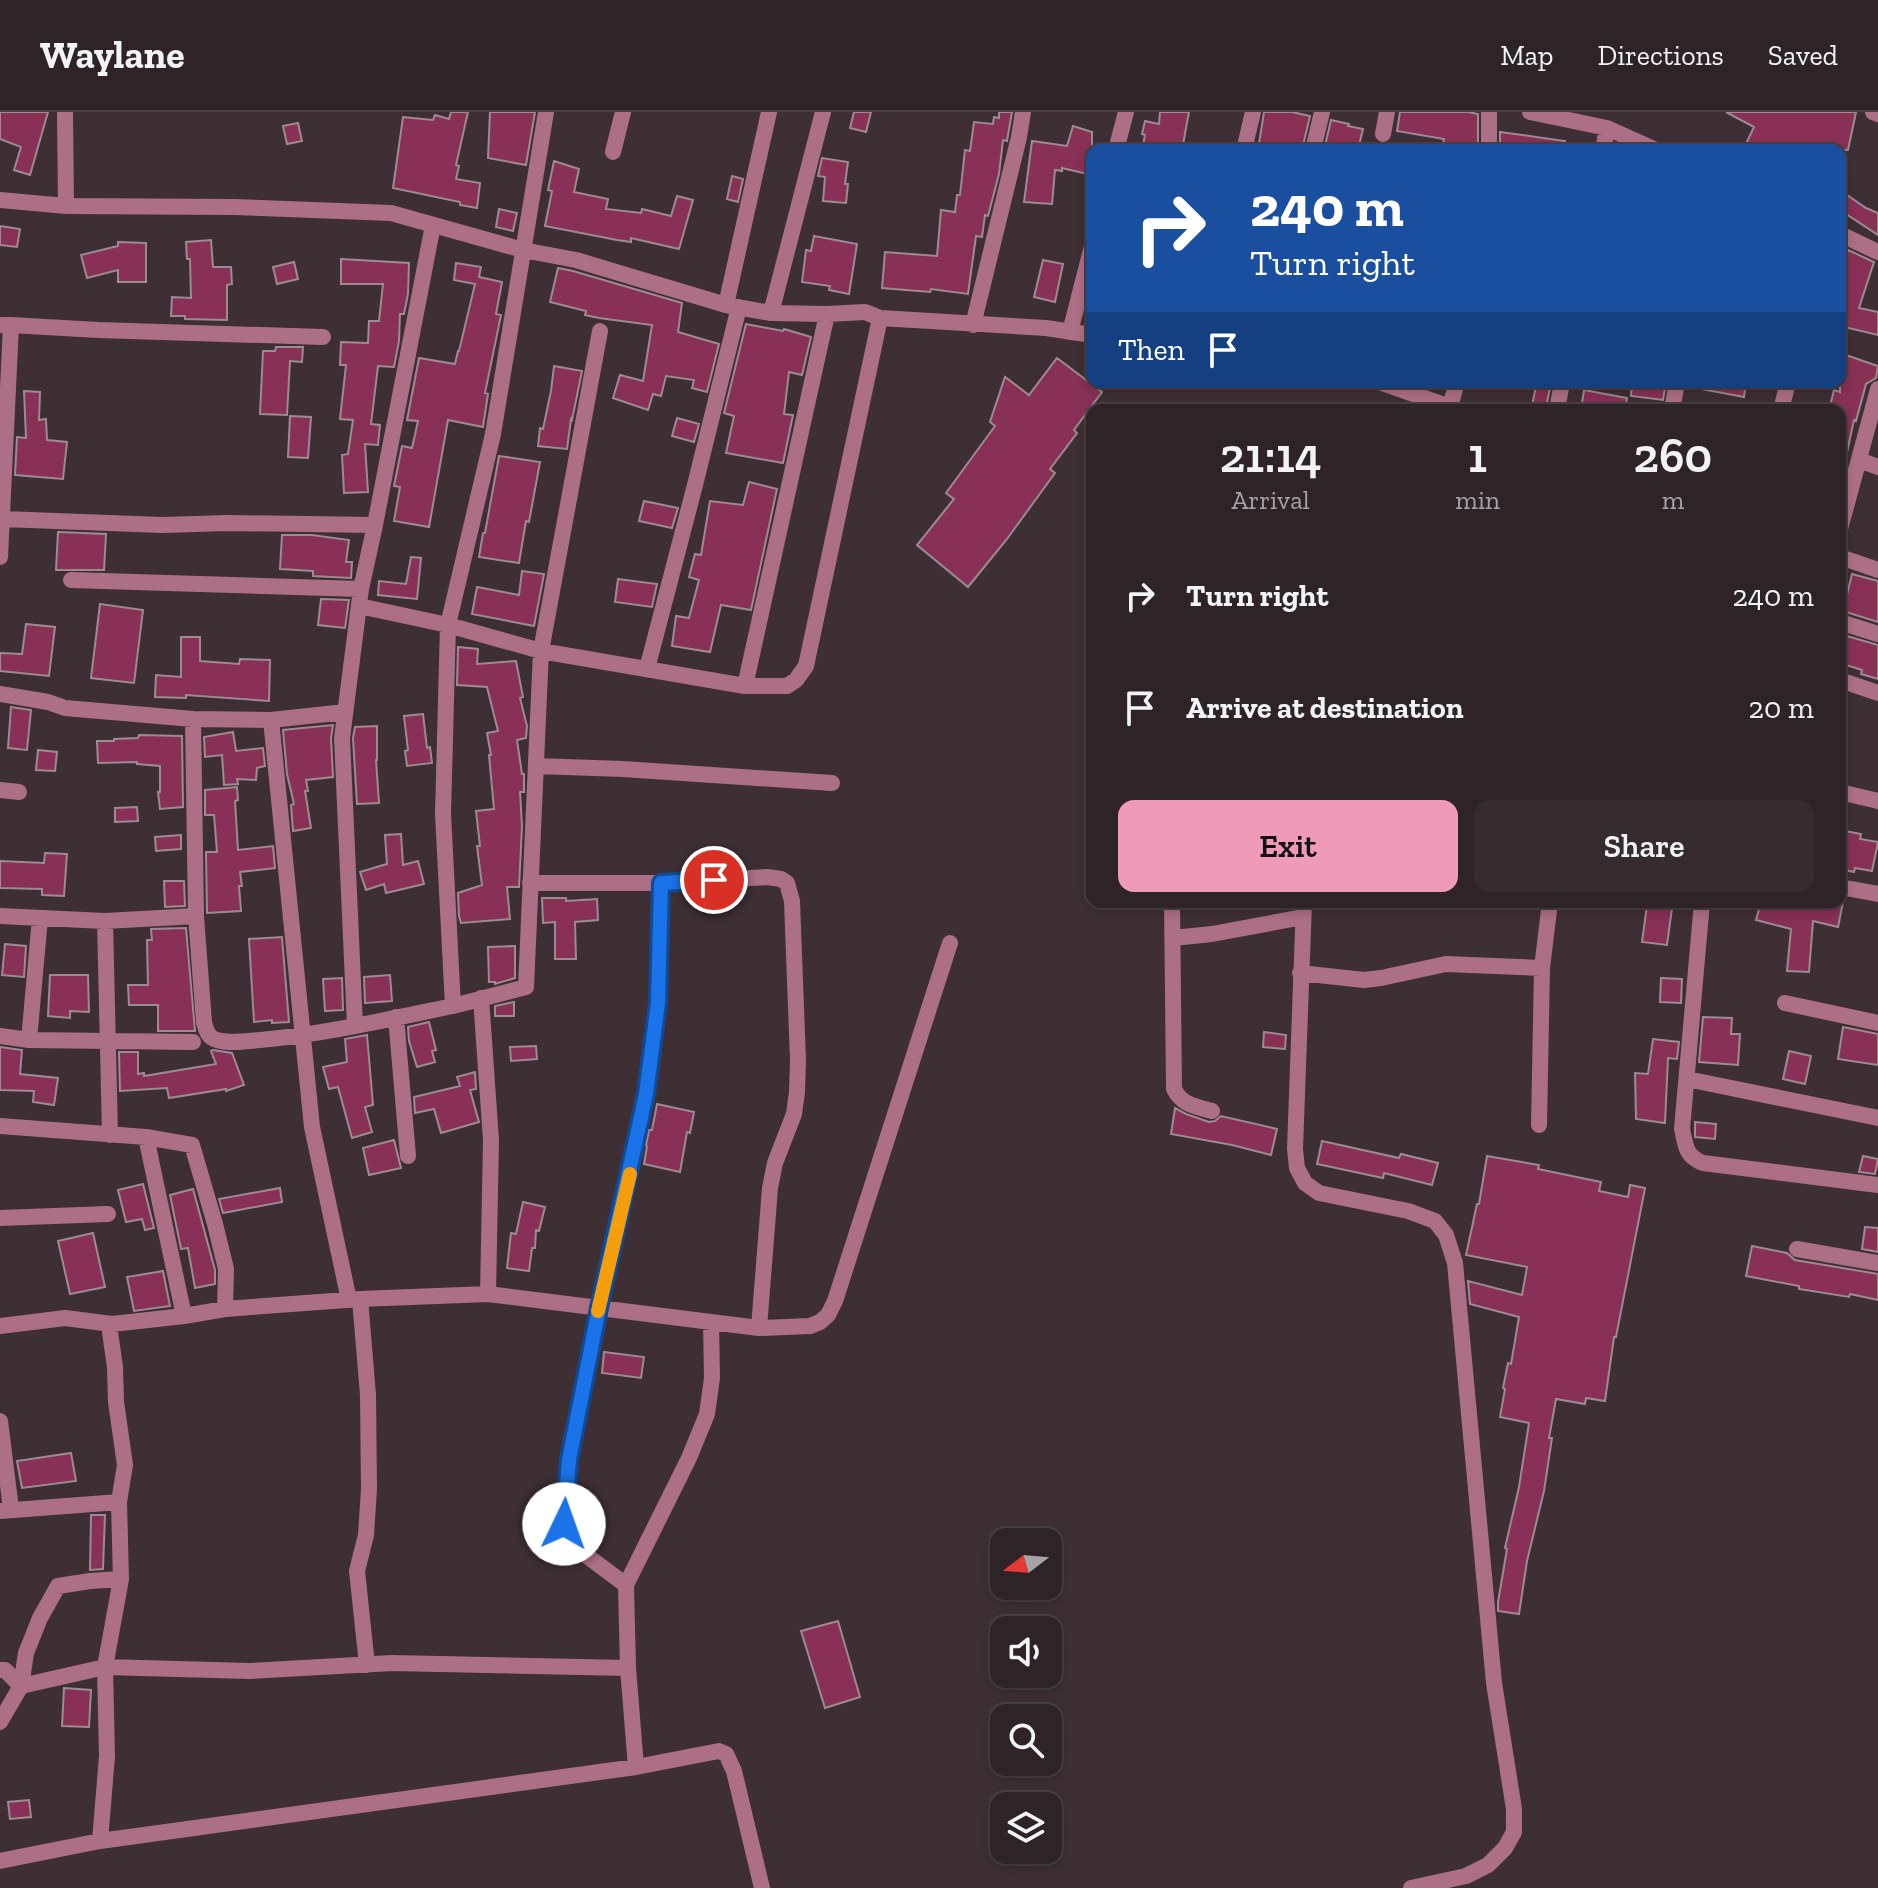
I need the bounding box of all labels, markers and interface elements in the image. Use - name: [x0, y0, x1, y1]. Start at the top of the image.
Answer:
- text: Waylane: [40, 32, 185, 78]
- text: Map: [1500, 39, 1553, 72]
- text: Directions: [1597, 39, 1724, 72]
- text: Saved: [1768, 39, 1838, 72]
- text: 240 m: [1250, 173, 1404, 240]
- icon: right: [1118, 176, 1222, 280]
- text: Turn right: [1250, 241, 1415, 284]
- icon: arrive: [1201, 328, 1245, 372]
- text: Then: [1118, 332, 1185, 368]
- text: 21:14: [1220, 427, 1321, 484]
- text: 1: [1468, 427, 1487, 484]
- text: 260: [1634, 427, 1712, 484]
- text: Arrival: [1231, 484, 1310, 516]
- text: min: [1455, 484, 1500, 516]
- text: m: [1662, 484, 1684, 516]
- icon: right: [1118, 574, 1162, 618]
- text: Turn right: [1186, 578, 1328, 614]
- text: 240 m: [1732, 578, 1814, 614]
- icon: arrive: [1118, 686, 1162, 730]
- text: Arrive at destination: [1186, 690, 1463, 726]
- text: 20 m: [1749, 690, 1814, 726]
- button: Exit: [1118, 800, 1458, 892]
- button: Share: [1474, 800, 1814, 892]
- pin: [680, 846, 748, 914]
- icon: arrive: [692, 858, 736, 902]
- position arrow: [522, 1482, 606, 1566]
- north arrow: [990, 1528, 1062, 1600]
- map controls: [990, 1528, 1062, 1864]
- button: sound: [990, 1616, 1062, 1688]
- button: search: [990, 1704, 1062, 1776]
- button: layers: [990, 1792, 1062, 1864]

